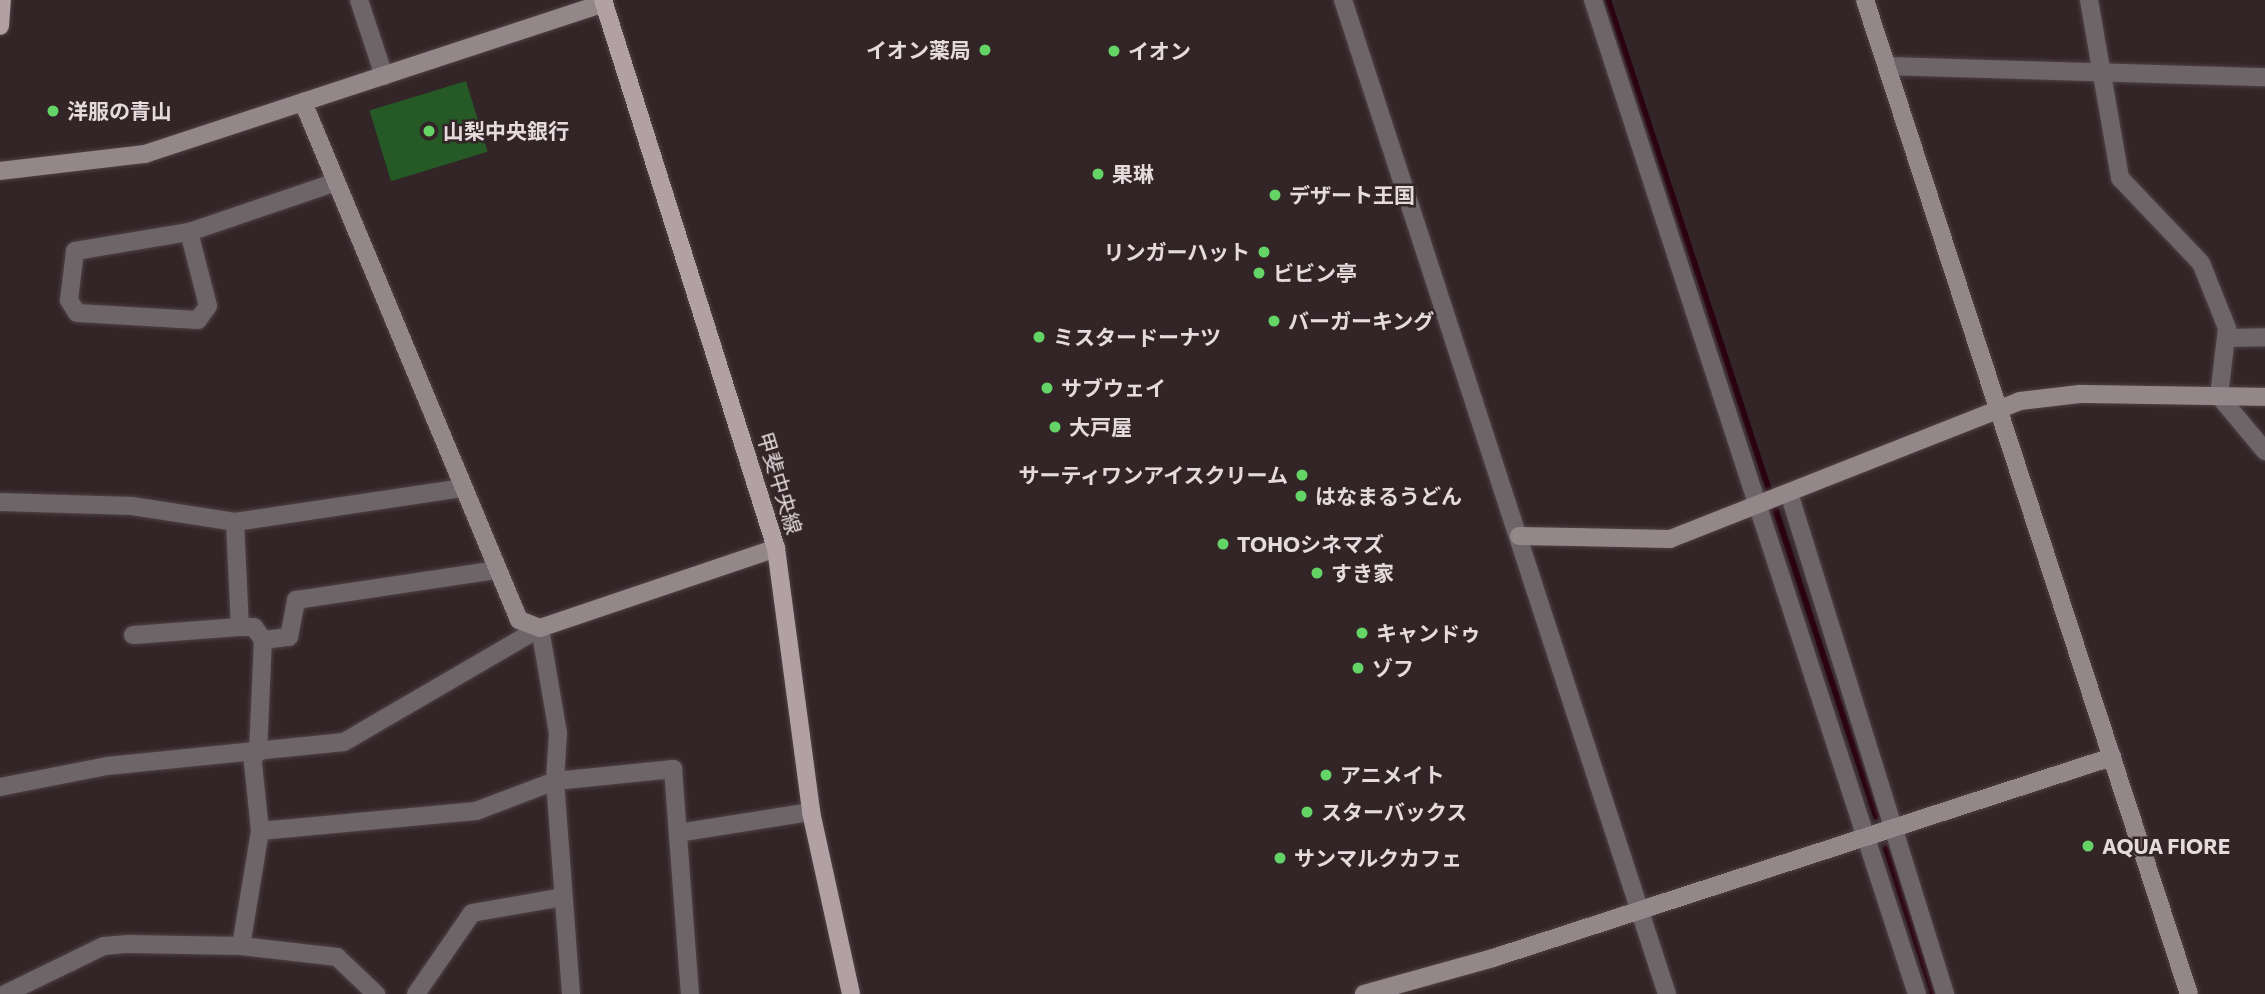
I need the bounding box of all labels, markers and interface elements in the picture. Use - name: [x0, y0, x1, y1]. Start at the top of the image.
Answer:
- place label: イオン薬局: [866, 37, 971, 63]
- place label: イオン: [1128, 38, 1191, 64]
- marker: イオン薬局: [977, 42, 993, 58]
- marker: イオン: [1106, 43, 1122, 59]
- place label: 洋服の青山: [67, 98, 172, 124]
- marker: 洋服の青山: [45, 103, 61, 119]
- place label: 山梨中央銀行: [443, 118, 569, 144]
- marker: 山梨中央銀行: [421, 123, 437, 139]
- place label: 果琳: [1112, 161, 1154, 187]
- marker: 果琳: [1090, 166, 1106, 182]
- place label: デザート王国: [1289, 182, 1415, 208]
- marker: デザート王国: [1267, 187, 1283, 203]
- place label: リンガーハット: [1103, 239, 1250, 265]
- marker: リンガーハット: [1256, 244, 1272, 260]
- place label: ビビン亭: [1273, 260, 1357, 286]
- marker: ビビン亭: [1251, 265, 1267, 281]
- place label: バーガーキング: [1288, 308, 1435, 334]
- marker: バーガーキング: [1266, 313, 1282, 329]
- place label: ミスタードーナツ: [1053, 324, 1221, 350]
- marker: ミスタードーナツ: [1031, 329, 1047, 345]
- place label: サブウェイ: [1061, 375, 1166, 401]
- marker: サブウェイ: [1039, 380, 1055, 396]
- place label: 大戸屋: [1069, 414, 1132, 440]
- marker: 大戸屋: [1047, 419, 1063, 435]
- street label: 甲斐中央線: [753, 429, 807, 537]
- place label: サーティワンアイスクリーム: [1015, 462, 1288, 488]
- marker: サーティワンアイスクリーム: [1294, 467, 1310, 483]
- place label: はなまるうどん: [1315, 483, 1462, 509]
- marker: はなまるうどん: [1293, 488, 1309, 504]
- place label: TOHOシネマズ: [1237, 531, 1384, 557]
- marker: TOHOシネマズ: [1215, 536, 1231, 552]
- place label: すき家: [1331, 560, 1394, 586]
- marker: すき家: [1309, 565, 1325, 581]
- place label: キャンドゥ: [1376, 620, 1481, 646]
- marker: キャンドゥ: [1354, 625, 1370, 641]
- place label: ゾフ: [1372, 655, 1414, 681]
- marker: ゾフ: [1350, 660, 1366, 676]
- place label: アニメイト: [1340, 762, 1445, 788]
- marker: アニメイト: [1318, 767, 1334, 783]
- place label: スターバックス: [1321, 799, 1468, 825]
- marker: スターバックス: [1299, 804, 1315, 820]
- place label: AQUA FIORE: [2102, 833, 2230, 859]
- marker: AQUA FIORE: [2080, 838, 2096, 854]
- place label: サンマルクカフェ: [1294, 845, 1462, 871]
- marker: サンマルクカフェ: [1272, 850, 1288, 866]

